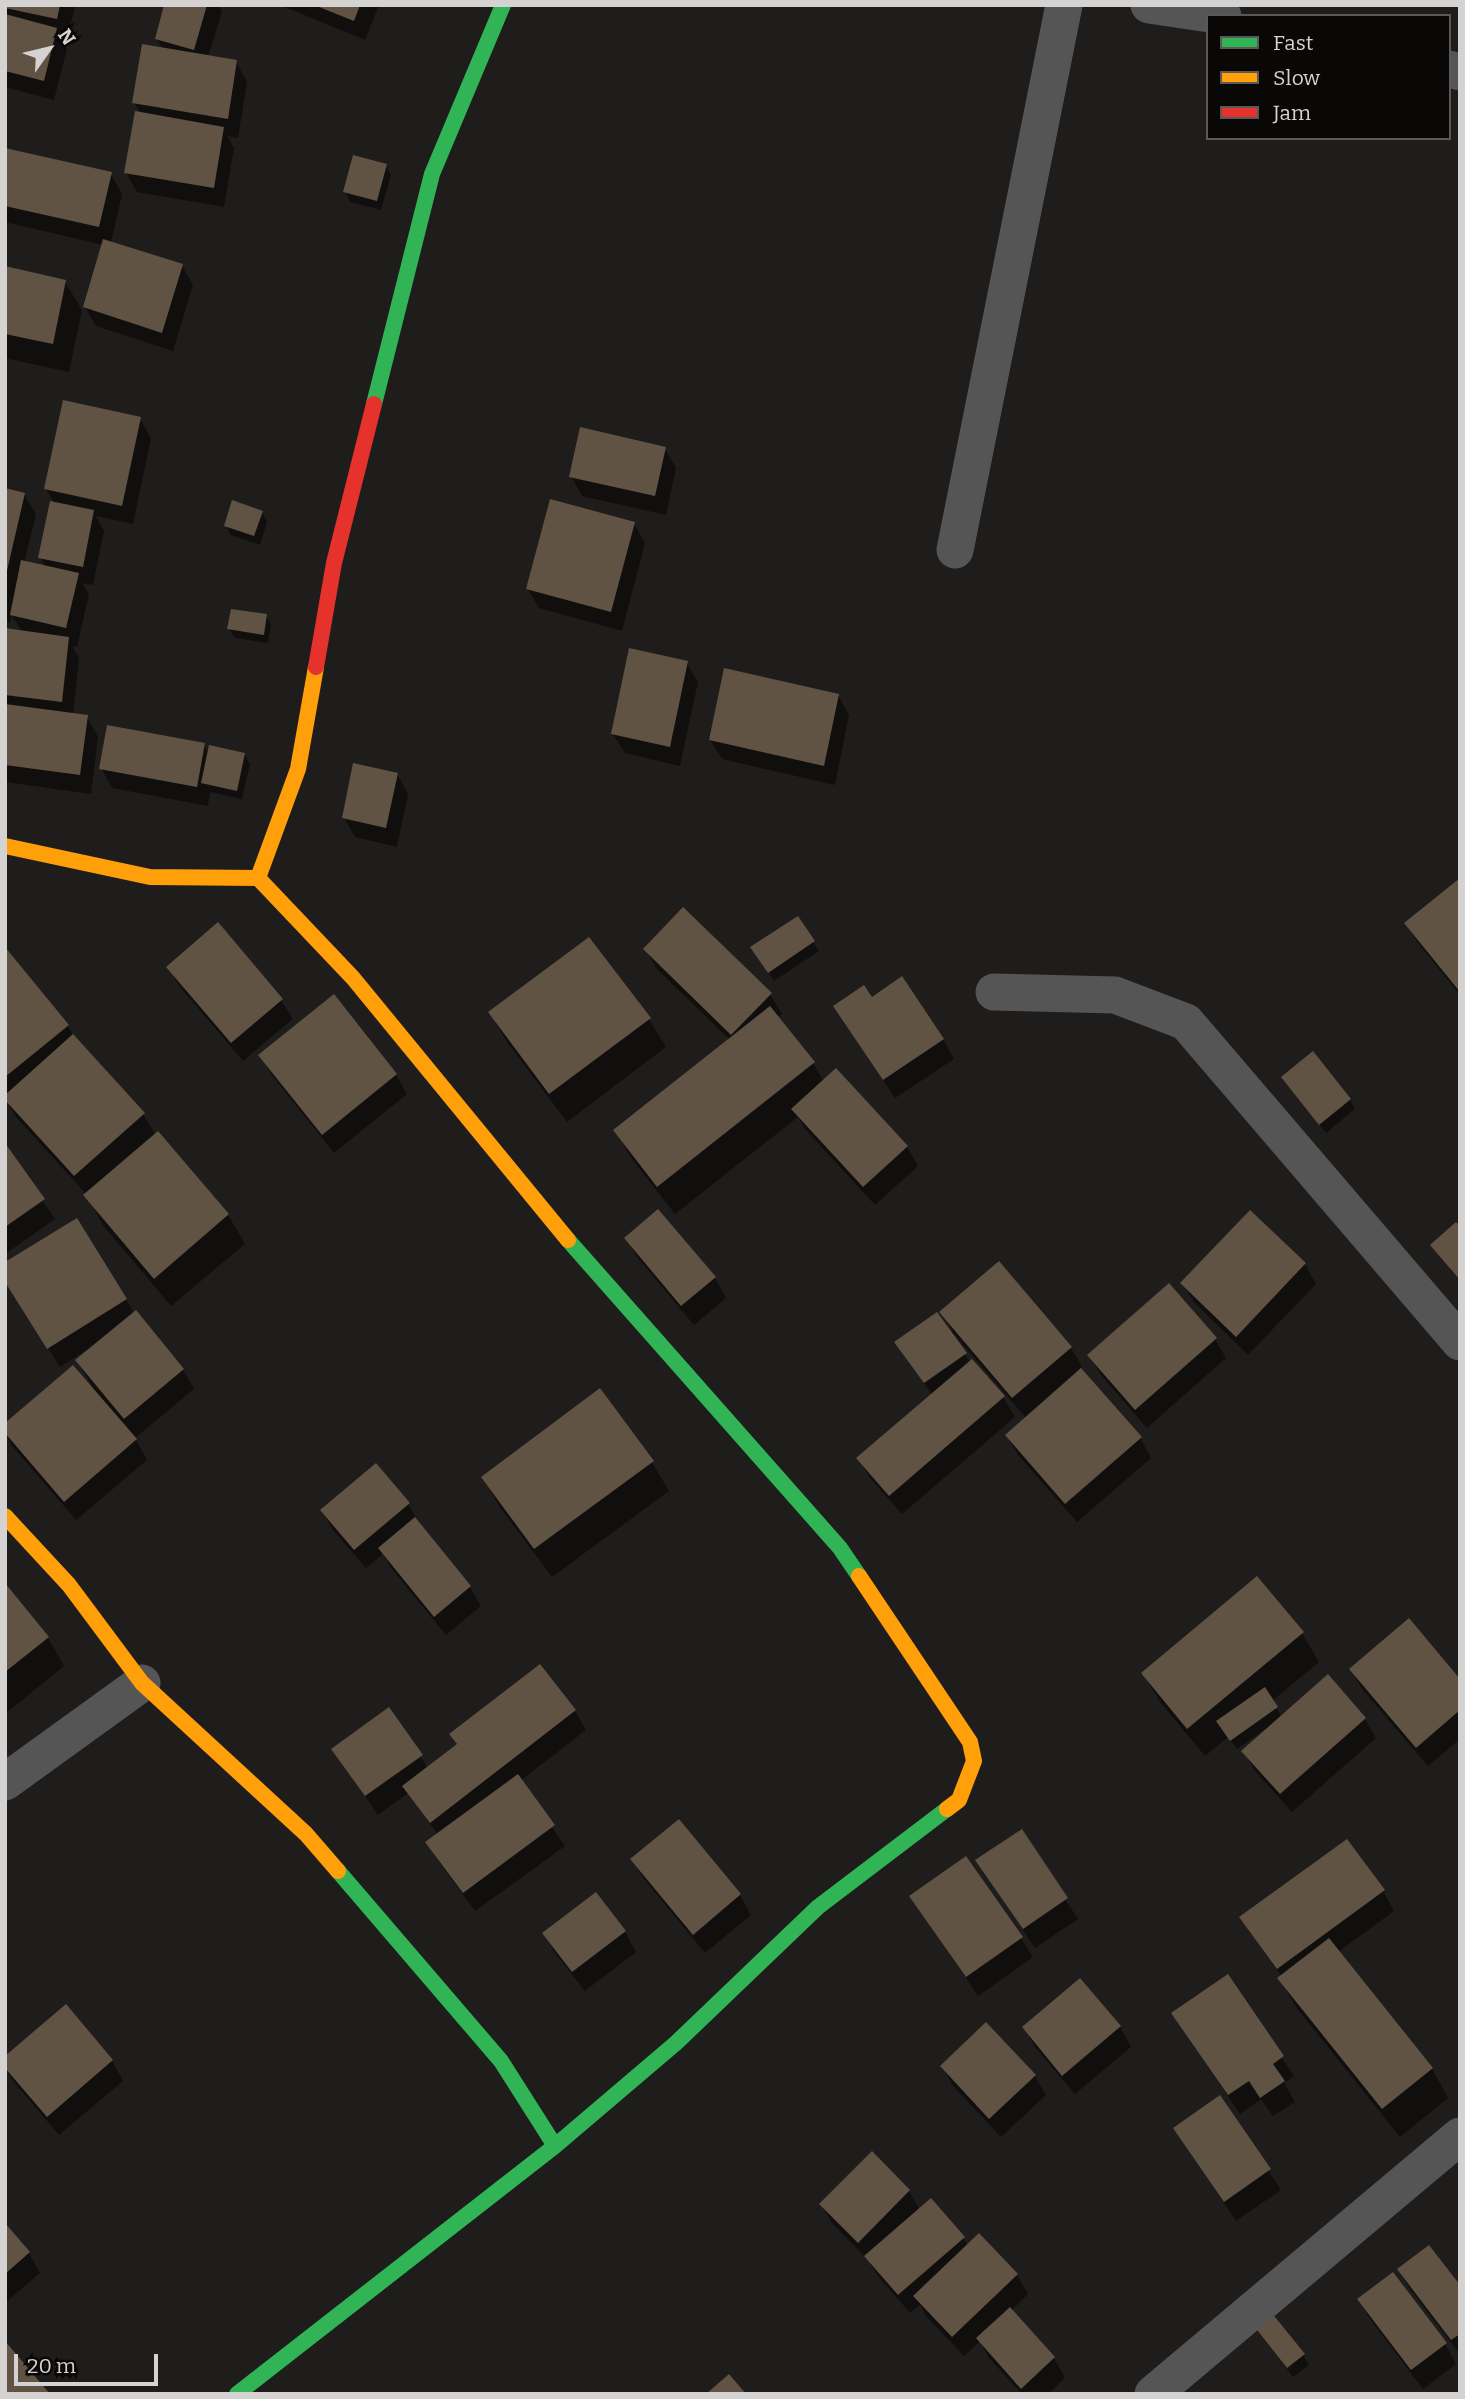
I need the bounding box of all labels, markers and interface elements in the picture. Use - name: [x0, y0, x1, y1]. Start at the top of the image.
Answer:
- north arrow: [14, 14, 84, 84]
- legend: [1206, 14, 1451, 140]
- text: N: [53, 24, 80, 49]
- text: Fast: [1273, 30, 1313, 56]
- text: Slow: [1273, 65, 1320, 91]
- text: Jam: [1273, 100, 1311, 126]
- scale bar: [18, 2340, 161, 2384]
- text: 20 m: [27, 2353, 76, 2379]

